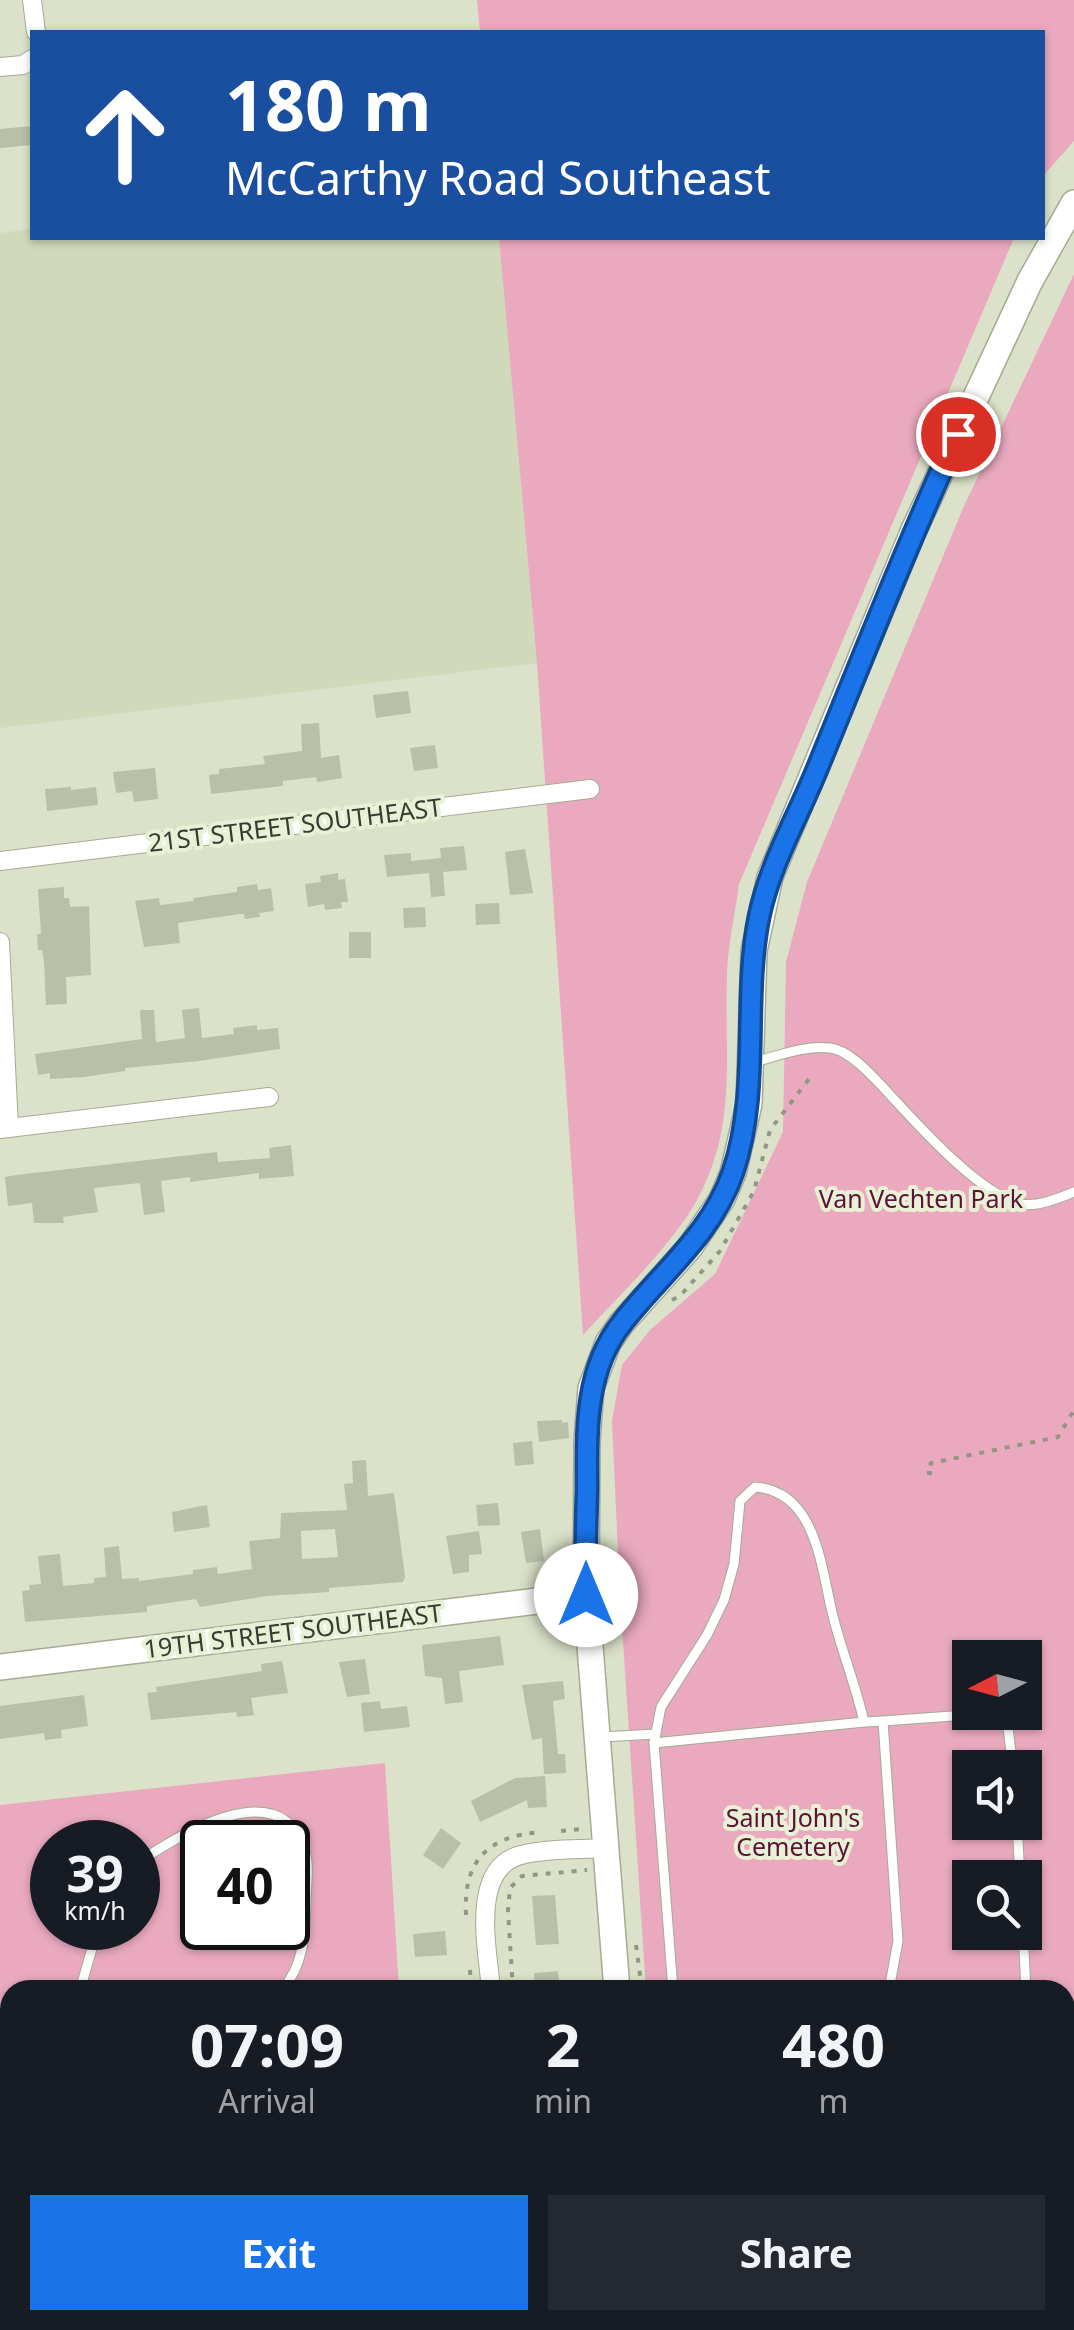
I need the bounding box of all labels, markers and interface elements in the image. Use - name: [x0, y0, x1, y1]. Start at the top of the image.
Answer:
- text: 180 m: [225, 56, 432, 152]
- icon: ahead: [60, 70, 190, 200]
- text: McCarthy Road Southeast: [225, 147, 770, 208]
- pin: [916, 392, 1001, 477]
- icon: arrive: [931, 407, 986, 462]
- street label: 21ST STREET SOUTHEAST: [146, 789, 444, 859]
- park label: Van Vechten Park: [819, 1181, 1024, 1215]
- position arrow: [534, 1543, 638, 1647]
- street label: 19TH STREET SOUTHEAST: [142, 1595, 444, 1665]
- north arrow: [952, 1640, 1042, 1730]
- map controls: [952, 1640, 1042, 1950]
- button: sound: [952, 1750, 1042, 1840]
- park label: Saint John's Cemetery: [726, 1800, 860, 1863]
- speed limit sign: 40: [180, 1820, 310, 1950]
- text: 39: [66, 1839, 124, 1907]
- button: search: [952, 1860, 1042, 1950]
- text: km/h: [64, 1893, 126, 1927]
- text: 07:09: [190, 2003, 344, 2085]
- text: 2: [546, 2003, 580, 2085]
- text: 480: [782, 2003, 885, 2085]
- text: Arrival: [218, 2079, 316, 2122]
- text: min: [534, 2079, 592, 2122]
- text: m: [819, 2079, 848, 2122]
- button: Exit: [30, 2195, 528, 2310]
- button: Share: [548, 2195, 1045, 2310]

